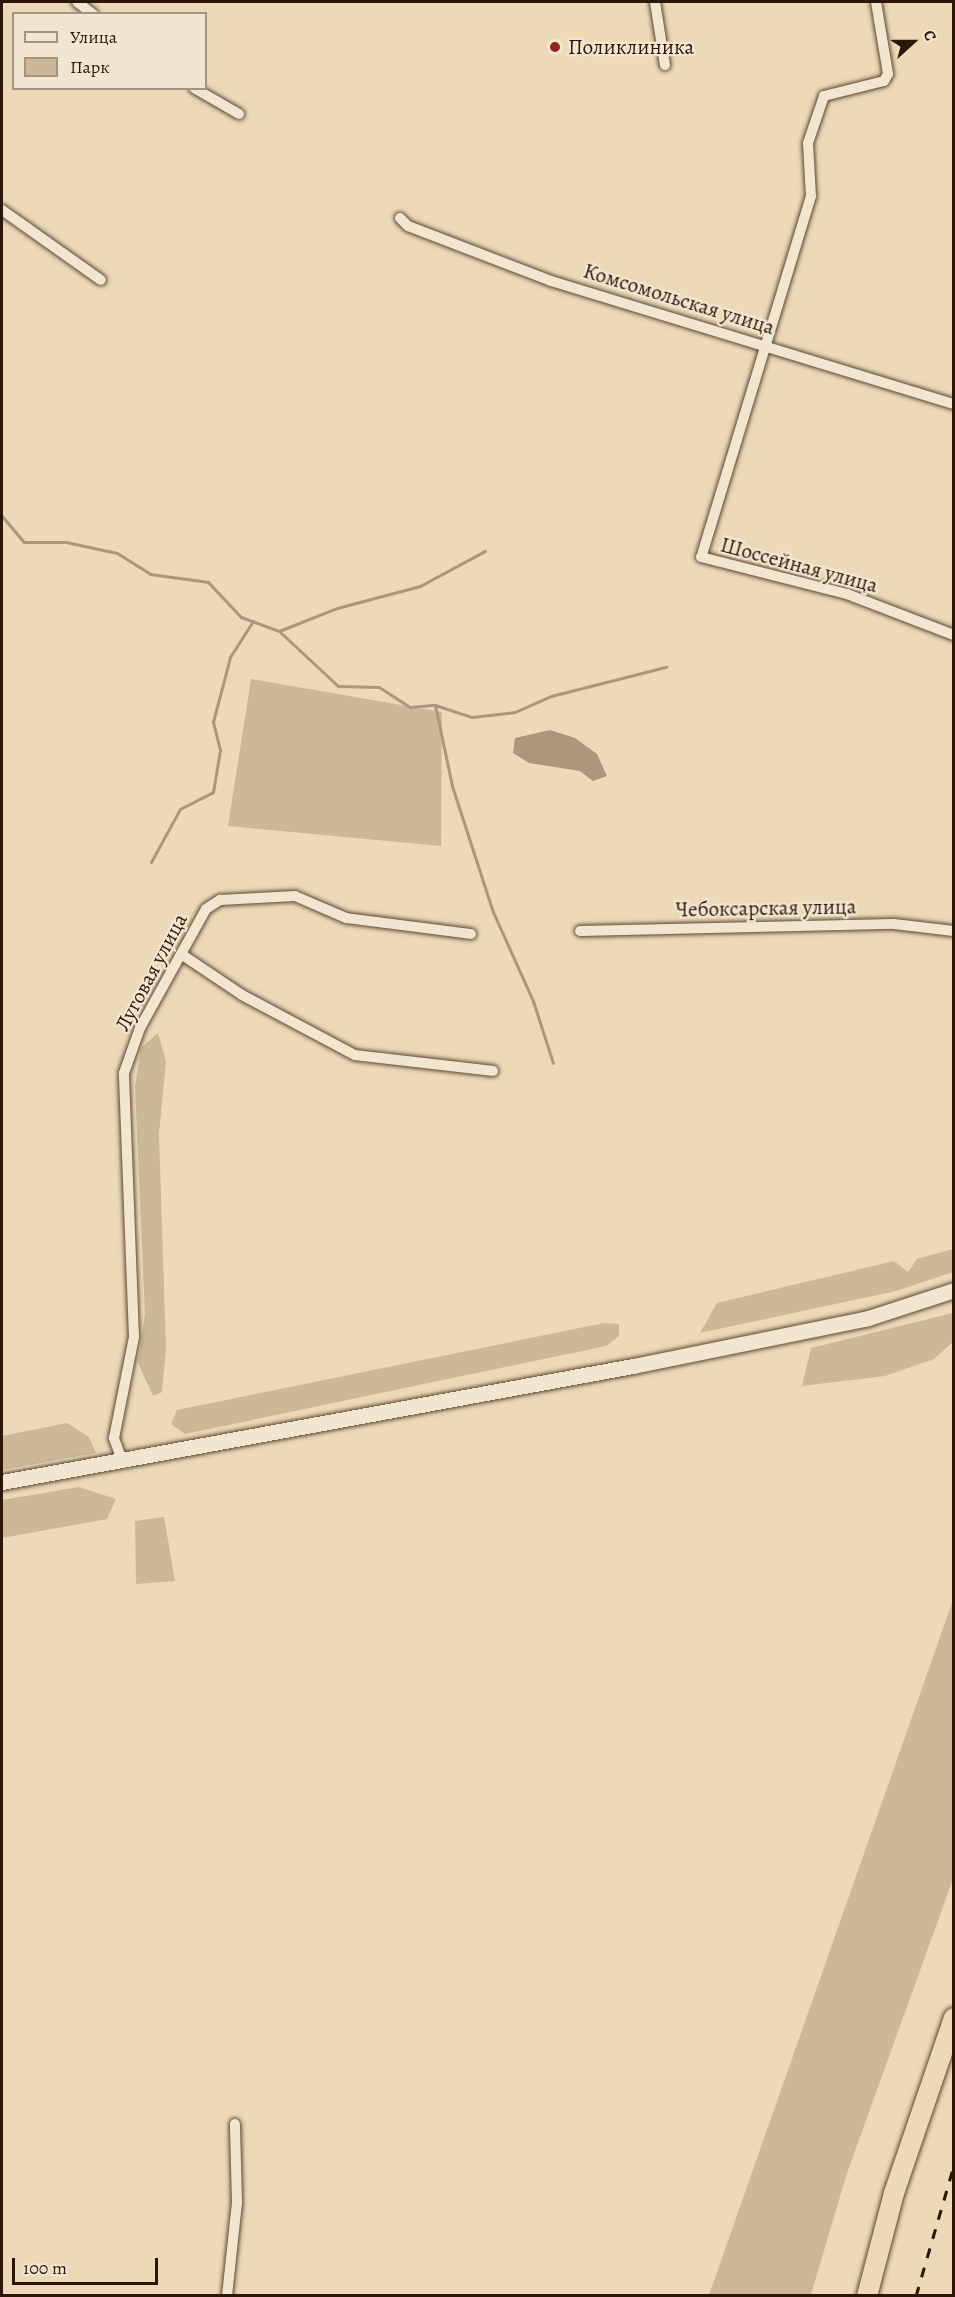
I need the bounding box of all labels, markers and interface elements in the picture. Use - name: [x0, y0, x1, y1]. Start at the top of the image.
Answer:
- legend: [12, 12, 207, 90]
- north arrow: [883, 12, 943, 72]
- text: Улица: [70, 25, 117, 49]
- text: С: [918, 27, 942, 44]
- place label: Поликлиника: [568, 34, 694, 60]
- marker: Поликлиника: [546, 38, 564, 56]
- text: Парк: [70, 55, 110, 79]
- street label: Комсомольская улица: [580, 258, 778, 340]
- street label: Шоссейная улица: [718, 532, 880, 598]
- street label: Чебоксарская улица: [675, 894, 857, 922]
- street label: Луговая улица: [109, 909, 193, 1035]
- scale bar: [15, 2246, 160, 2284]
- text: 100 m: [23, 2256, 67, 2280]

